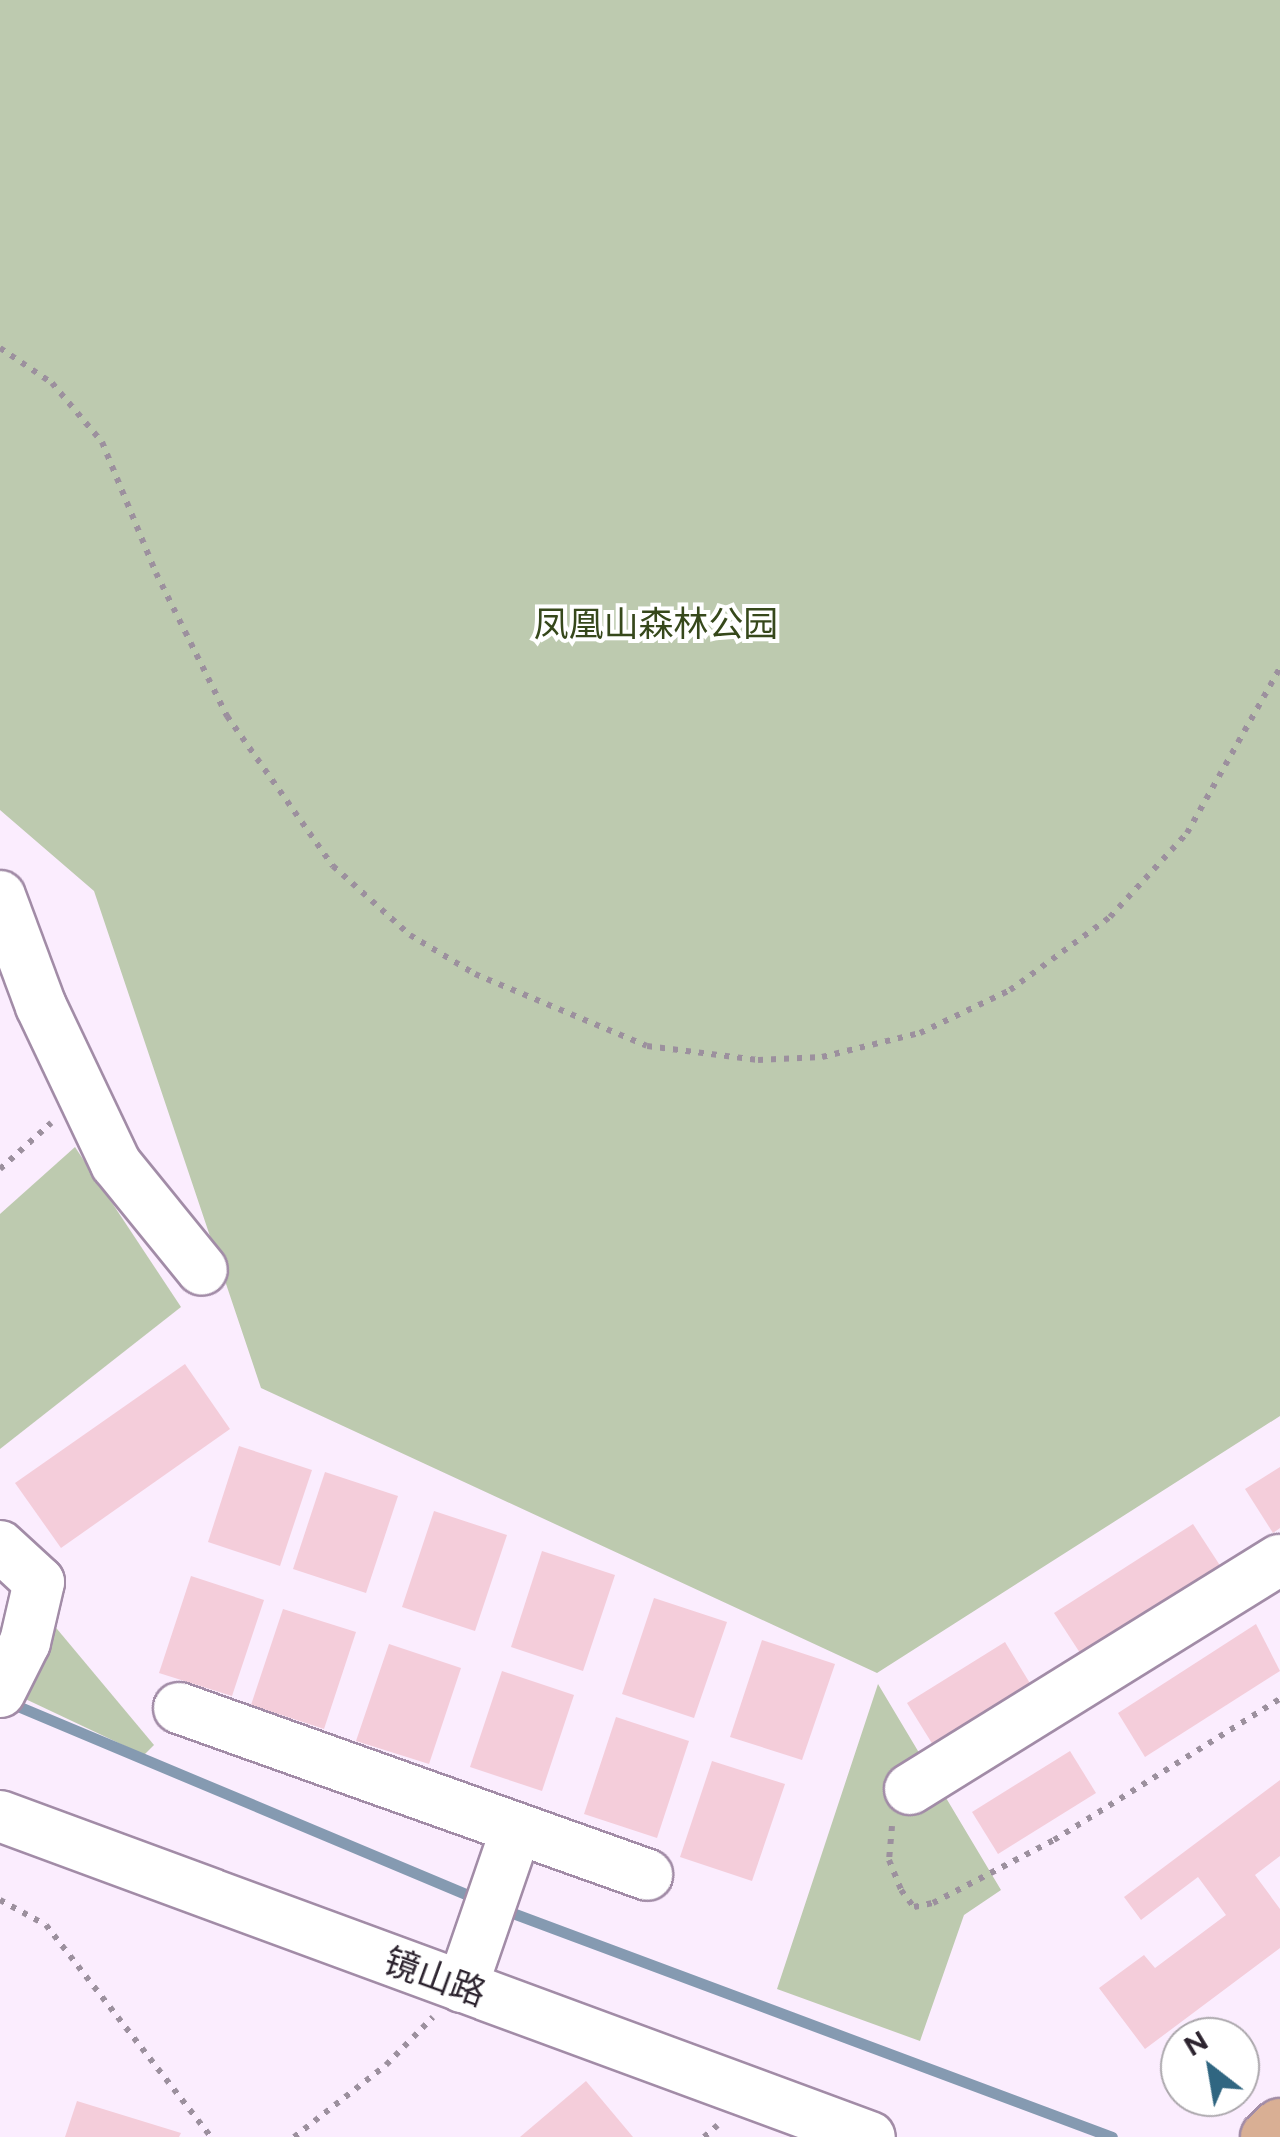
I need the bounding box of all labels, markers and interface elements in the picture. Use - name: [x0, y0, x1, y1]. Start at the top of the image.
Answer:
- park label: 凤凰山森林公园: [534, 603, 778, 645]
- street label: 镜山路: [378, 1939, 492, 2015]
- north arrow: [1160, 2017, 1260, 2117]
- text: N: [1178, 2023, 1214, 2063]

